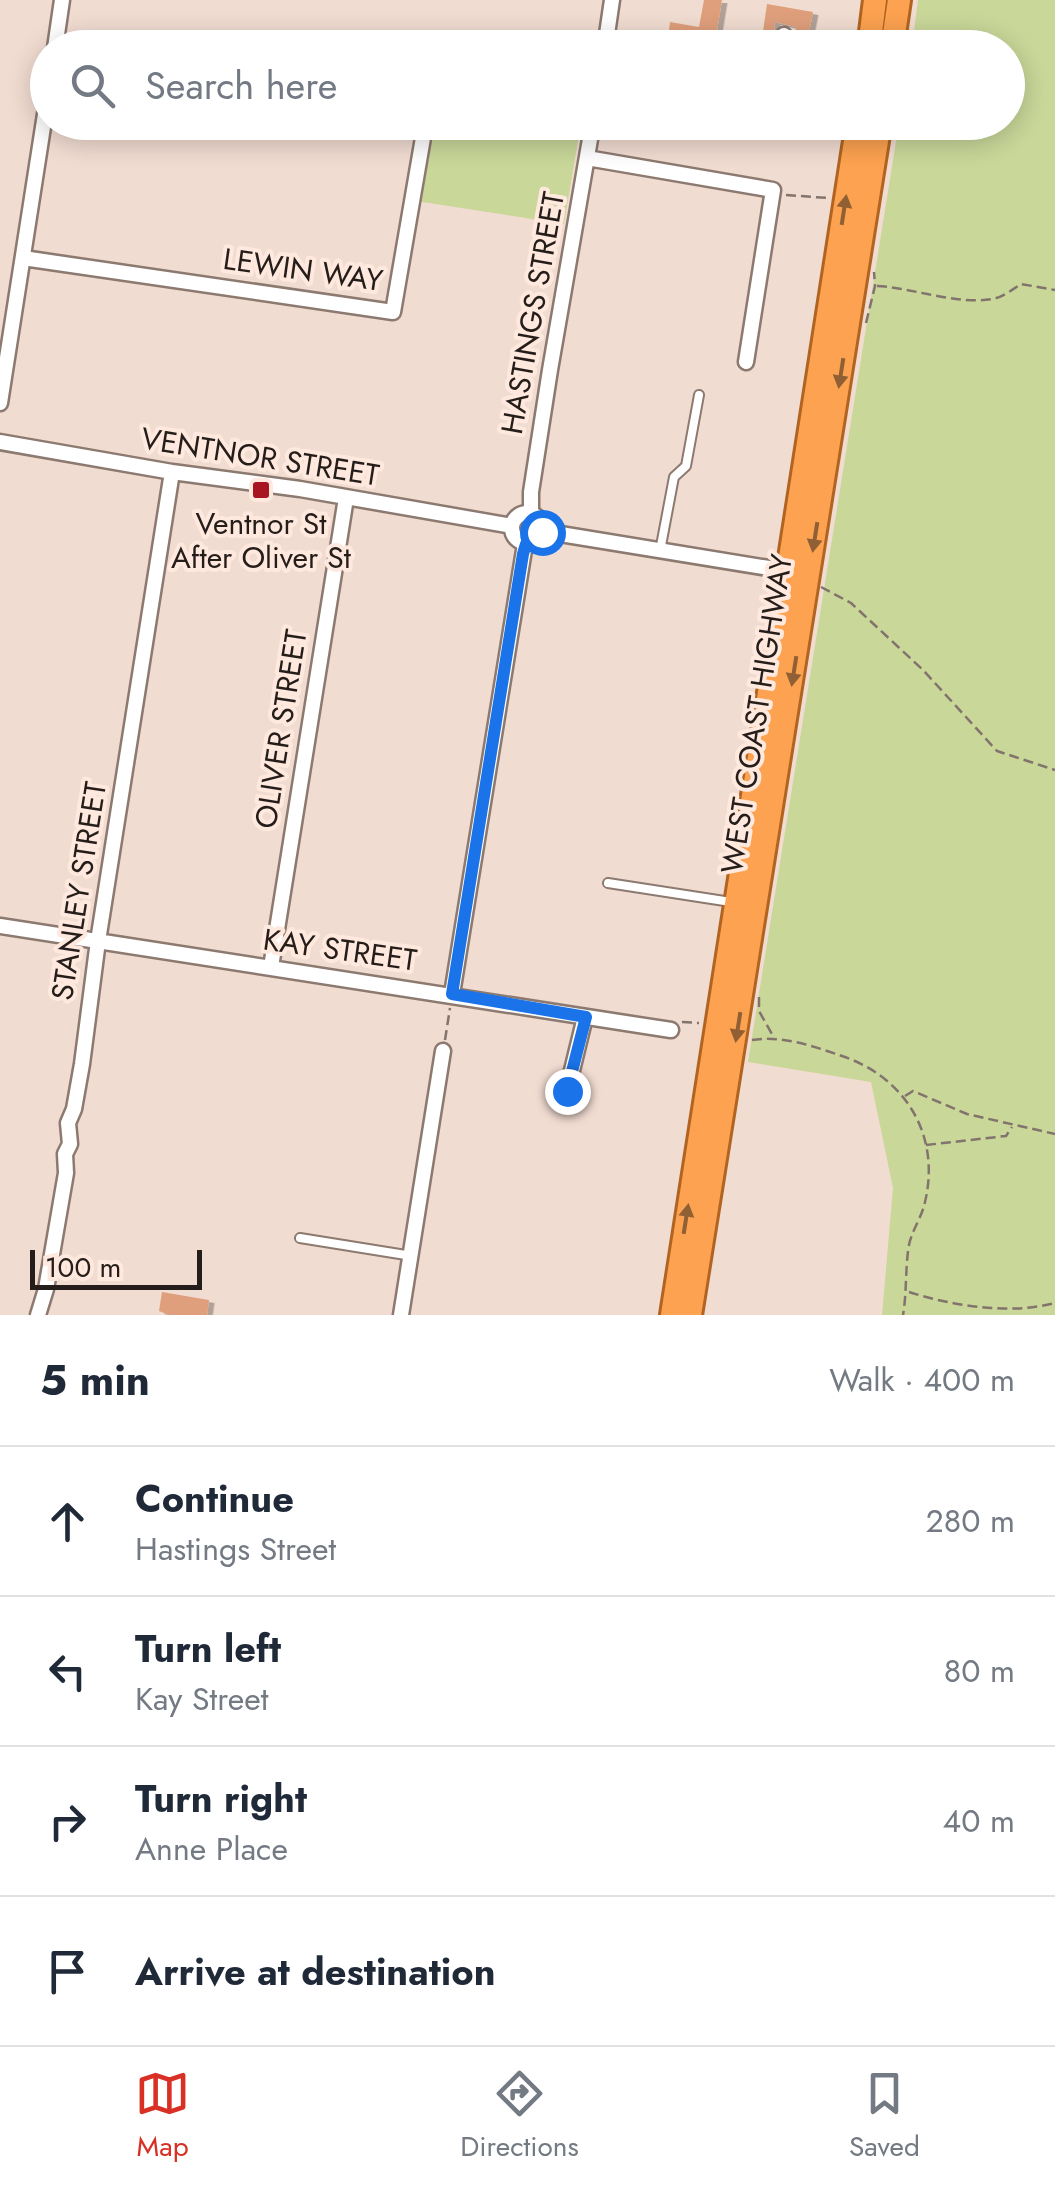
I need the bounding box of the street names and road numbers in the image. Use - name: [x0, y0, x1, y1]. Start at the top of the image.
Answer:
- street label: HASTINGS STREET: [490, 188, 575, 437]
- street label: LEWIN WAY: [221, 237, 386, 302]
- street label: VENTNOR STREET: [138, 416, 382, 497]
- street label: WEST COAST HIGHWAY: [710, 551, 803, 877]
- street label: OLIVER STREET: [244, 626, 317, 831]
- street label: STANLEY STREET: [40, 779, 117, 1003]
- street label: KAY STREET: [261, 917, 420, 982]

